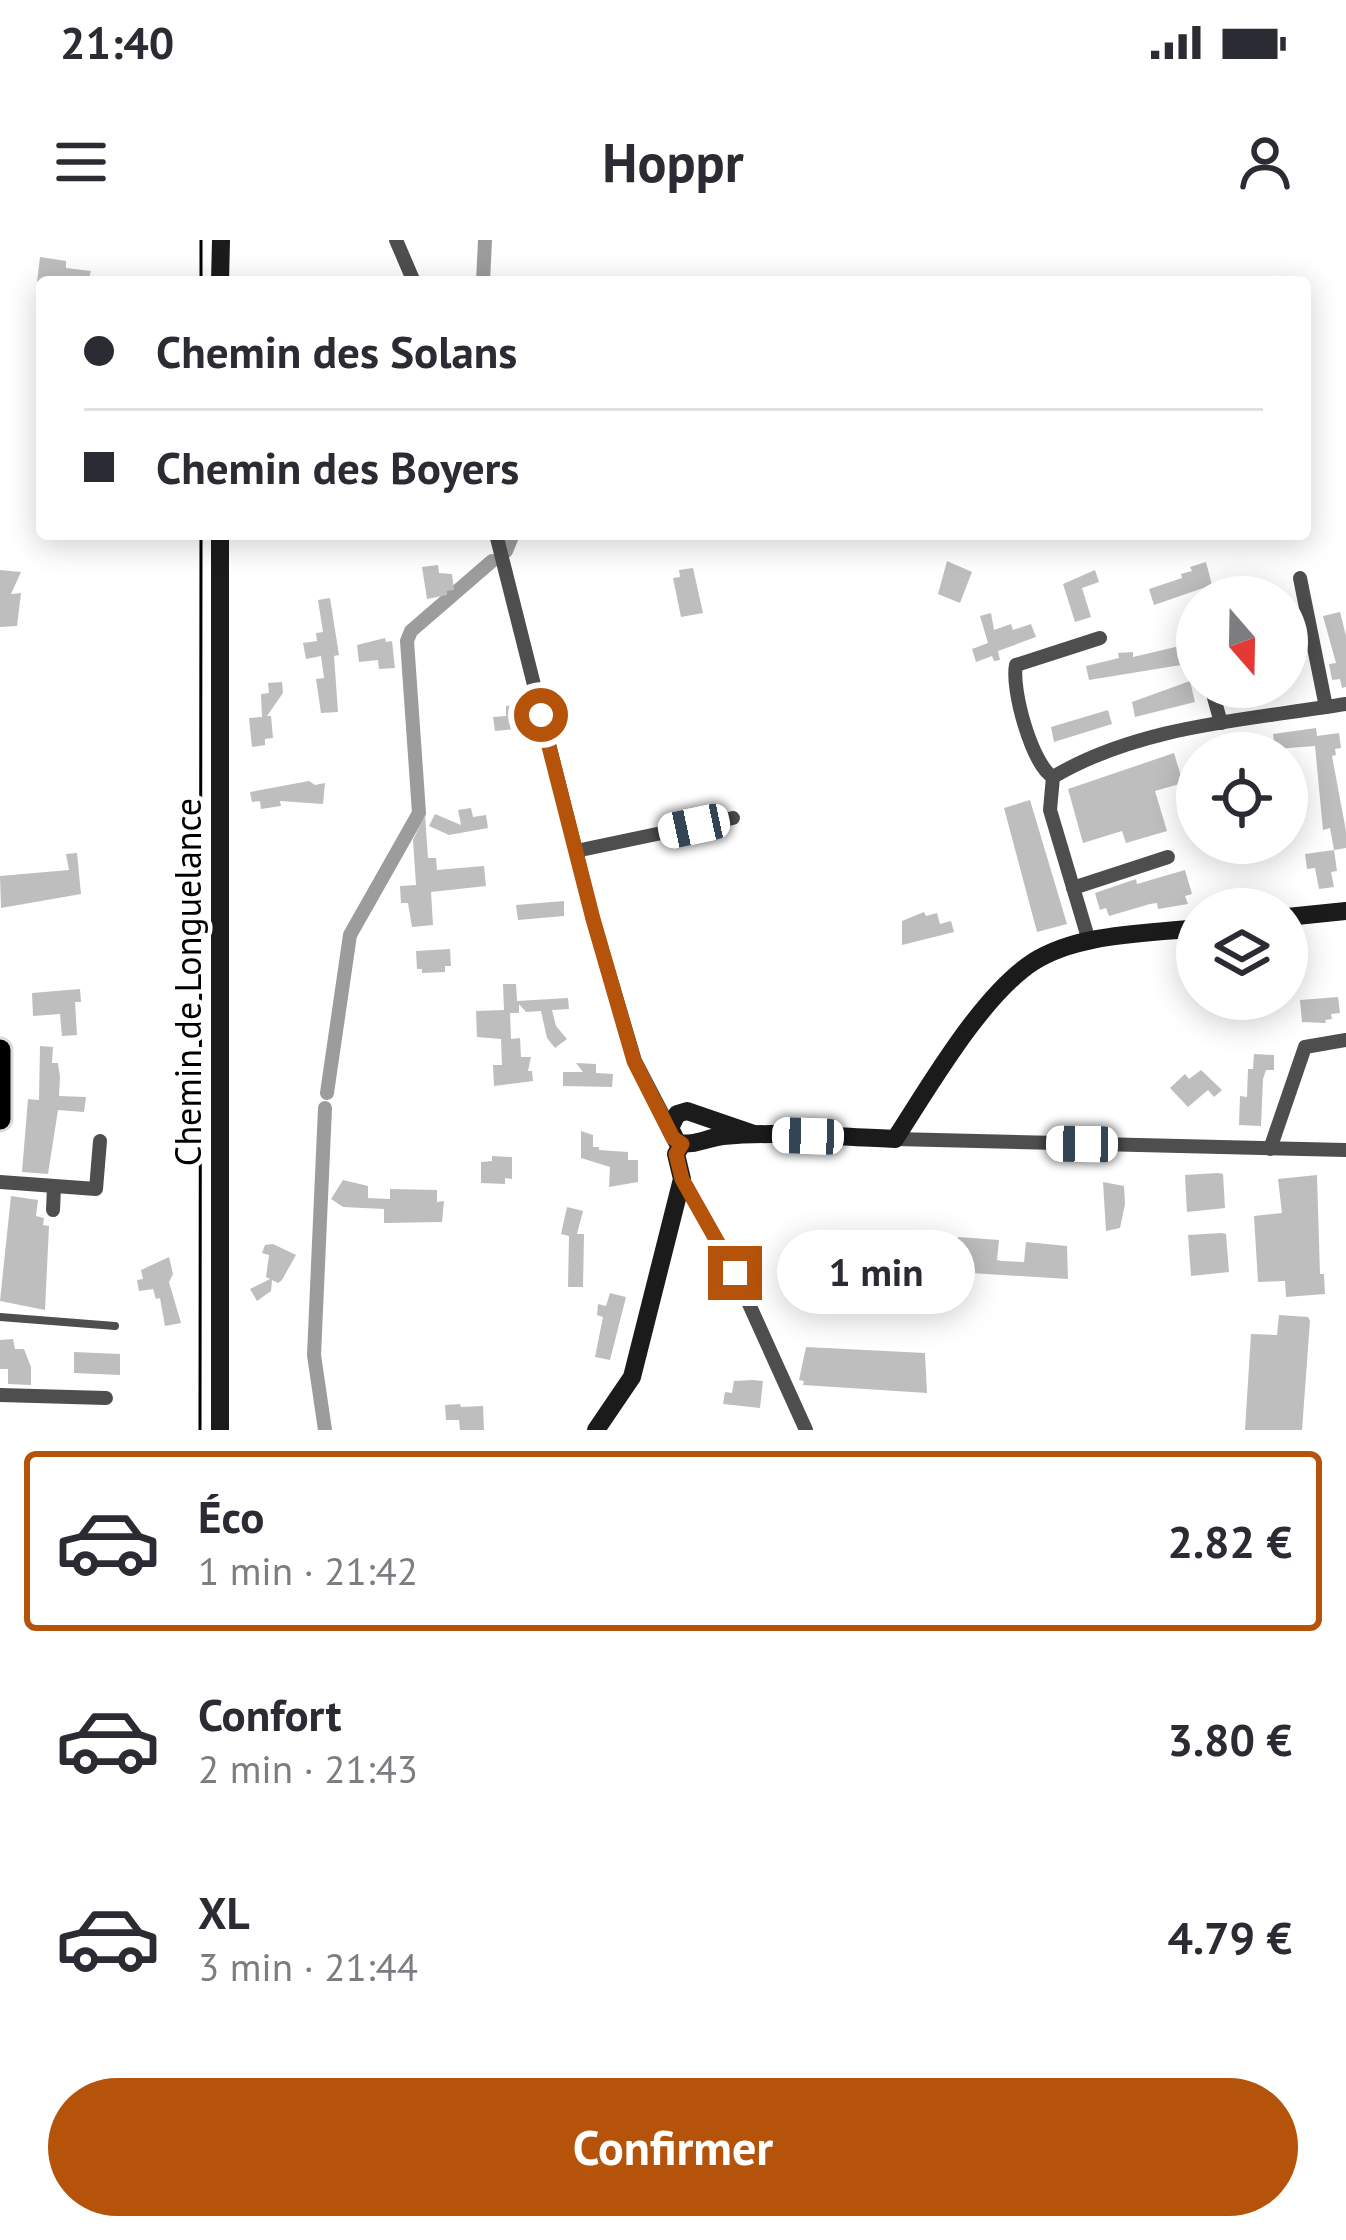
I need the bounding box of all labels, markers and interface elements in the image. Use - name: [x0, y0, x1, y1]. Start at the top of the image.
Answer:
- text: 21:40: [60, 13, 174, 71]
- text: Hoppr: [602, 127, 744, 197]
- icon: menu: [48, 129, 114, 195]
- icon: person: [1232, 129, 1298, 195]
- text: Chemin des Solans: [156, 322, 517, 380]
- text: Chemin des Boyers: [156, 438, 519, 496]
- north arrow: [1176, 576, 1308, 708]
- map controls: [1176, 576, 1308, 1020]
- route start: [514, 688, 568, 742]
- button: locate: [1176, 732, 1308, 864]
- street label: Chemin de Longuelance: [164, 798, 211, 1166]
- car: [655, 801, 733, 851]
- button: layers: [1176, 888, 1308, 1020]
- car: [771, 1117, 845, 1155]
- car: [1046, 1125, 1118, 1163]
- callout: 1 min: [777, 1231, 975, 1315]
- route end: [708, 1246, 762, 1300]
- text: 1 min: [828, 1246, 924, 1297]
- icon: car: [54, 1487, 162, 1595]
- text: Éco: [198, 1487, 264, 1545]
- text: 2.82 €: [1167, 1512, 1292, 1570]
- text: 1 min · 21:42: [198, 1545, 418, 1596]
- icon: car: [54, 1685, 162, 1793]
- text: Confort: [198, 1685, 341, 1743]
- text: 3.80 €: [1167, 1710, 1292, 1768]
- text: 2 min · 21:43: [198, 1743, 418, 1794]
- icon: car: [54, 1883, 162, 1991]
- text: XL: [198, 1883, 250, 1941]
- text: 4.79 €: [1167, 1908, 1292, 1966]
- text: 3 min · 21:44: [198, 1941, 418, 1992]
- button: Confirmer: [48, 2078, 1298, 2216]

